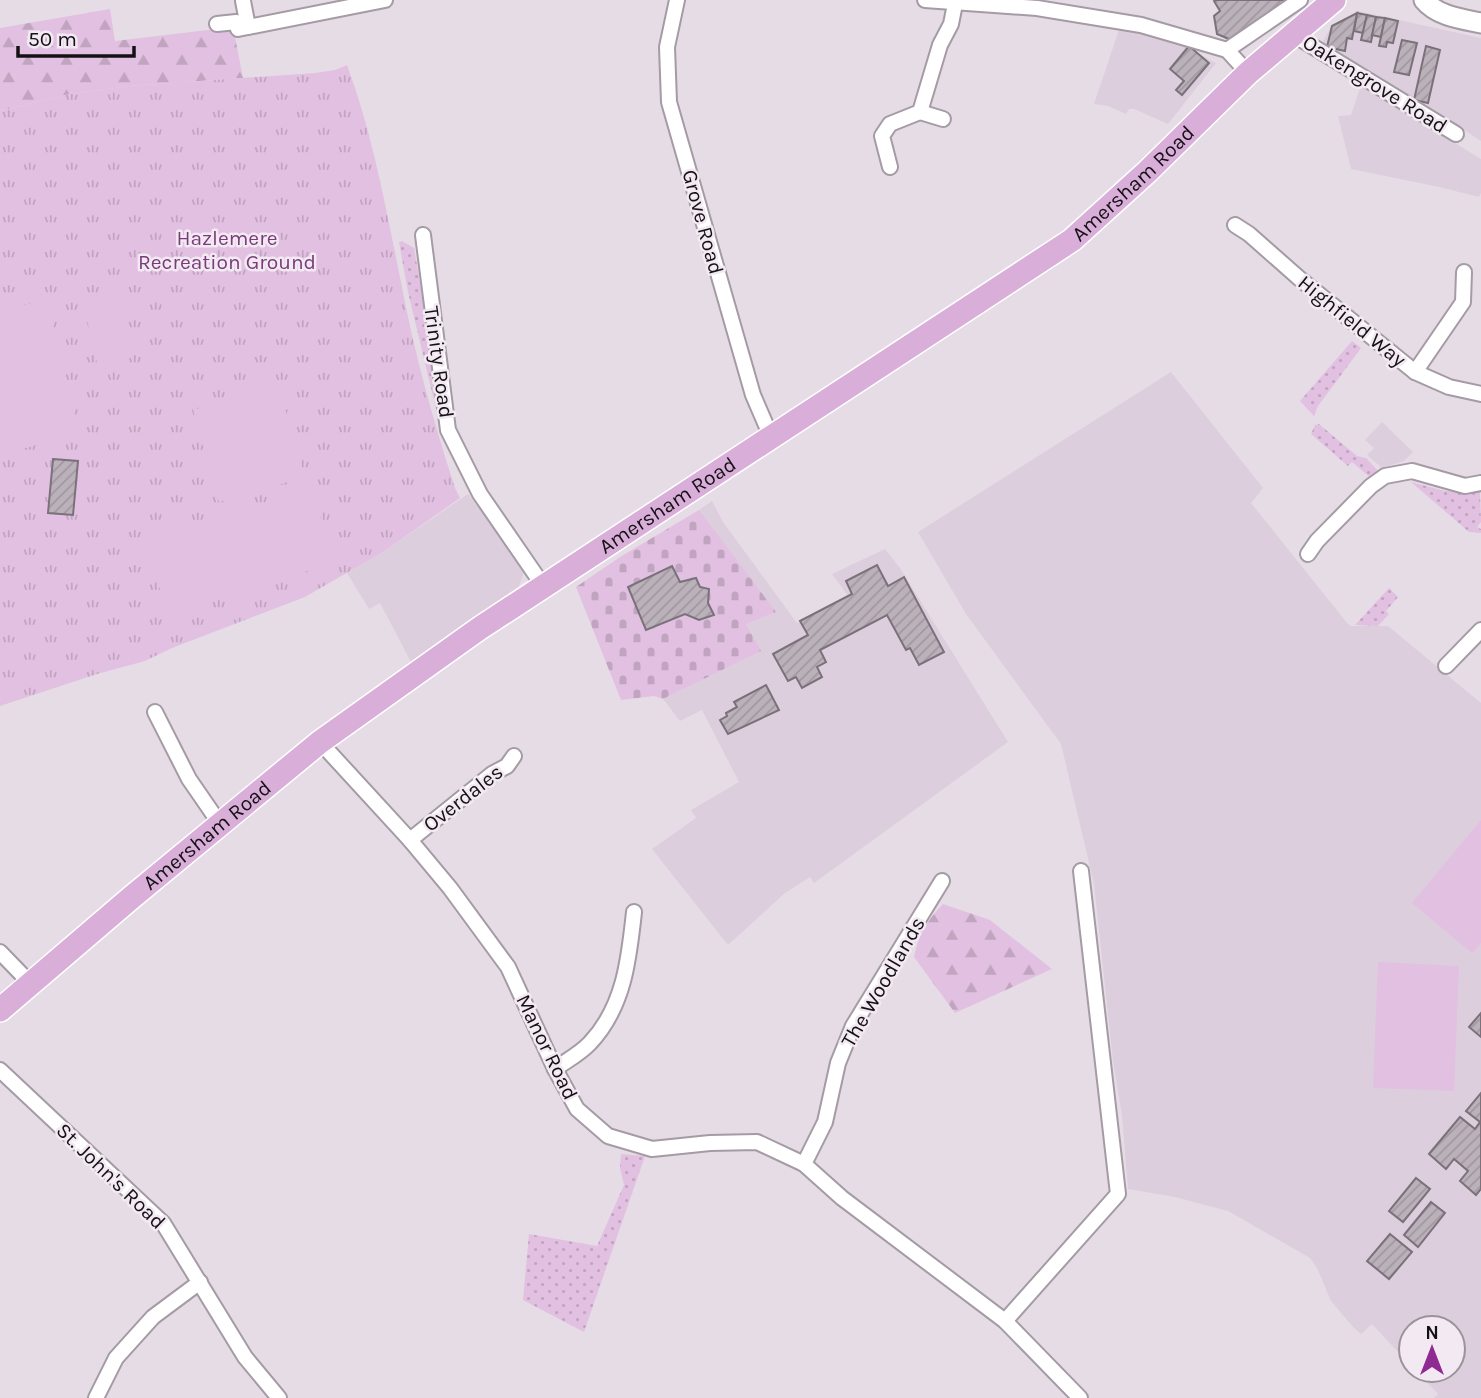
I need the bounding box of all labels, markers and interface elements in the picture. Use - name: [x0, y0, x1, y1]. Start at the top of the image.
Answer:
- scale bar: [18, 14, 133, 58]
- text: 50 m: [28, 27, 77, 51]
- street label: Oakengrove Road: [1298, 30, 1452, 138]
- street label: Amersham Road: [1067, 121, 1199, 246]
- street label: Grove Road: [678, 167, 728, 277]
- park label: Hazlemere Recreation Ground: [138, 226, 316, 274]
- street label: Highfield Way: [1293, 270, 1411, 372]
- street label: Trinity Road: [419, 304, 459, 420]
- street label: Amersham Road: [595, 452, 740, 559]
- street label: Overdales: [419, 760, 507, 836]
- street label: Amersham Road: [138, 775, 276, 895]
- street label: The Woodlands: [836, 913, 930, 1051]
- street label: Manor Road: [511, 990, 583, 1104]
- street label: St. John's Road: [52, 1118, 170, 1234]
- north arrow: [1397, 1314, 1467, 1384]
- text: N: [1425, 1322, 1439, 1344]

